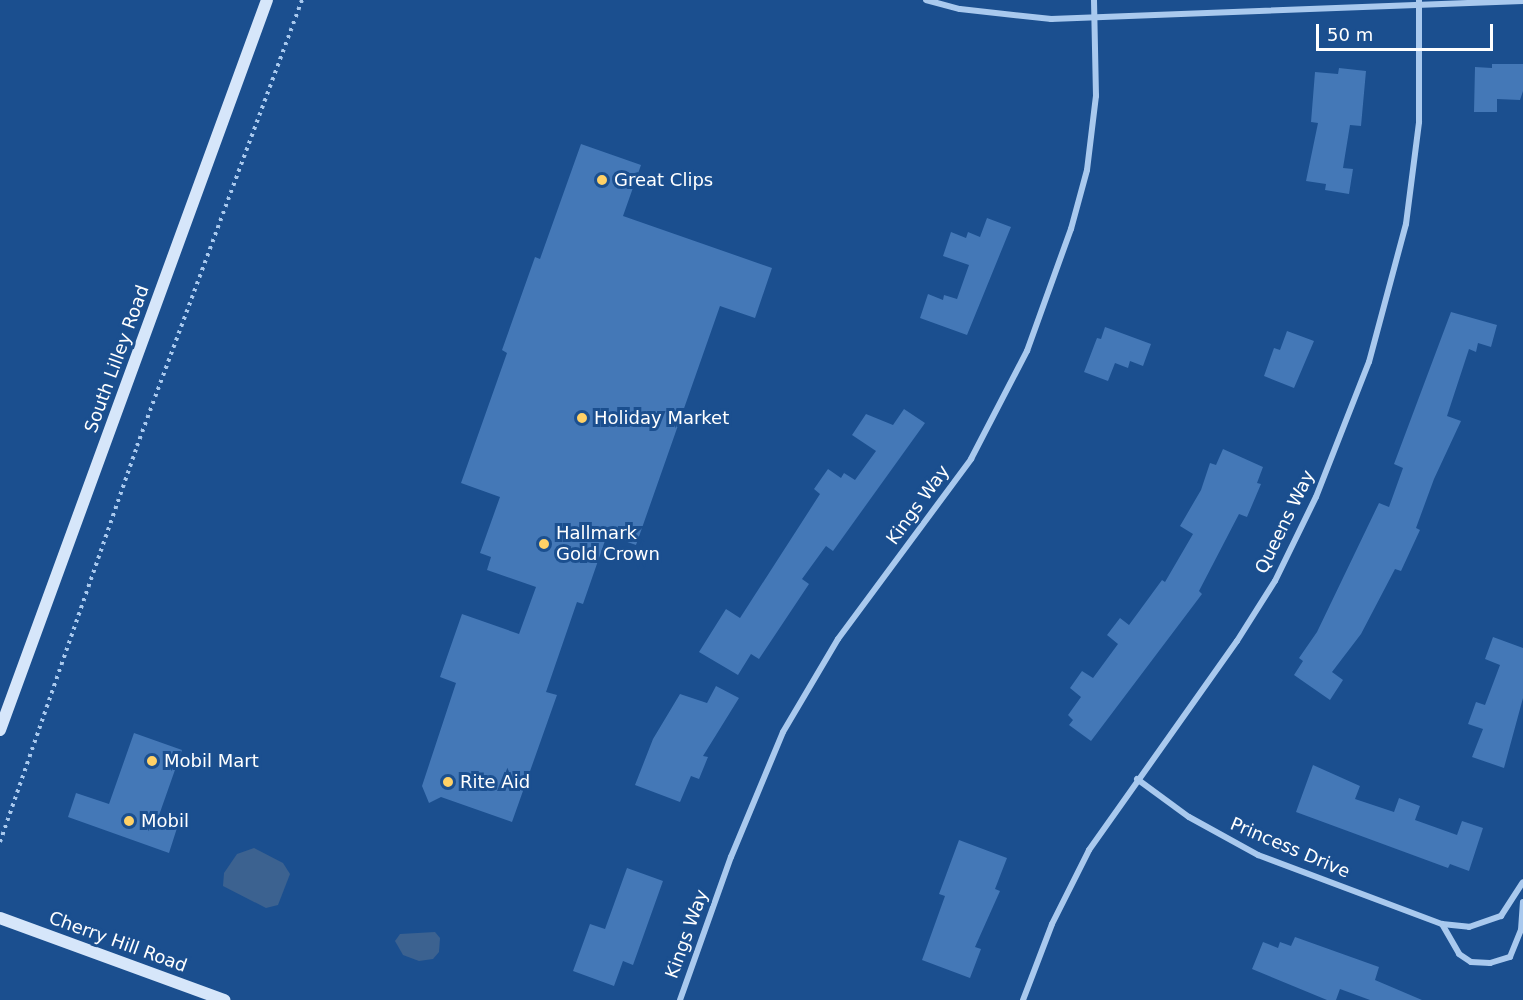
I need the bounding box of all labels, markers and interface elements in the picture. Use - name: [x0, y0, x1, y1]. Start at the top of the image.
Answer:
- scale bar: [1319, 12, 1496, 50]
- text: 50 m: [1327, 24, 1373, 45]
- place label: Great Clips: [614, 169, 713, 191]
- marker: Great Clips: [595, 173, 609, 187]
- street label: South Lilley Road: [80, 282, 154, 436]
- place label: Holiday Market: [594, 407, 729, 429]
- marker: Holiday Market: [575, 411, 589, 425]
- street label: Kings Way: [882, 461, 954, 549]
- street label: Queens Way: [1251, 467, 1319, 577]
- place label: Hallmark Gold Crown: [556, 523, 660, 566]
- marker: Hallmark Gold Crown: [537, 537, 551, 551]
- place label: Mobil Mart: [164, 750, 259, 772]
- marker: Mobil Mart: [145, 754, 159, 768]
- place label: Rite Aid: [460, 771, 530, 793]
- marker: Rite Aid: [441, 775, 455, 789]
- place label: Mobil: [141, 810, 189, 832]
- street label: Princess Drive: [1227, 813, 1353, 883]
- marker: Mobil: [122, 814, 136, 828]
- street label: Kings Way: [661, 887, 713, 981]
- street label: Cherry Hill Road: [46, 907, 190, 977]

